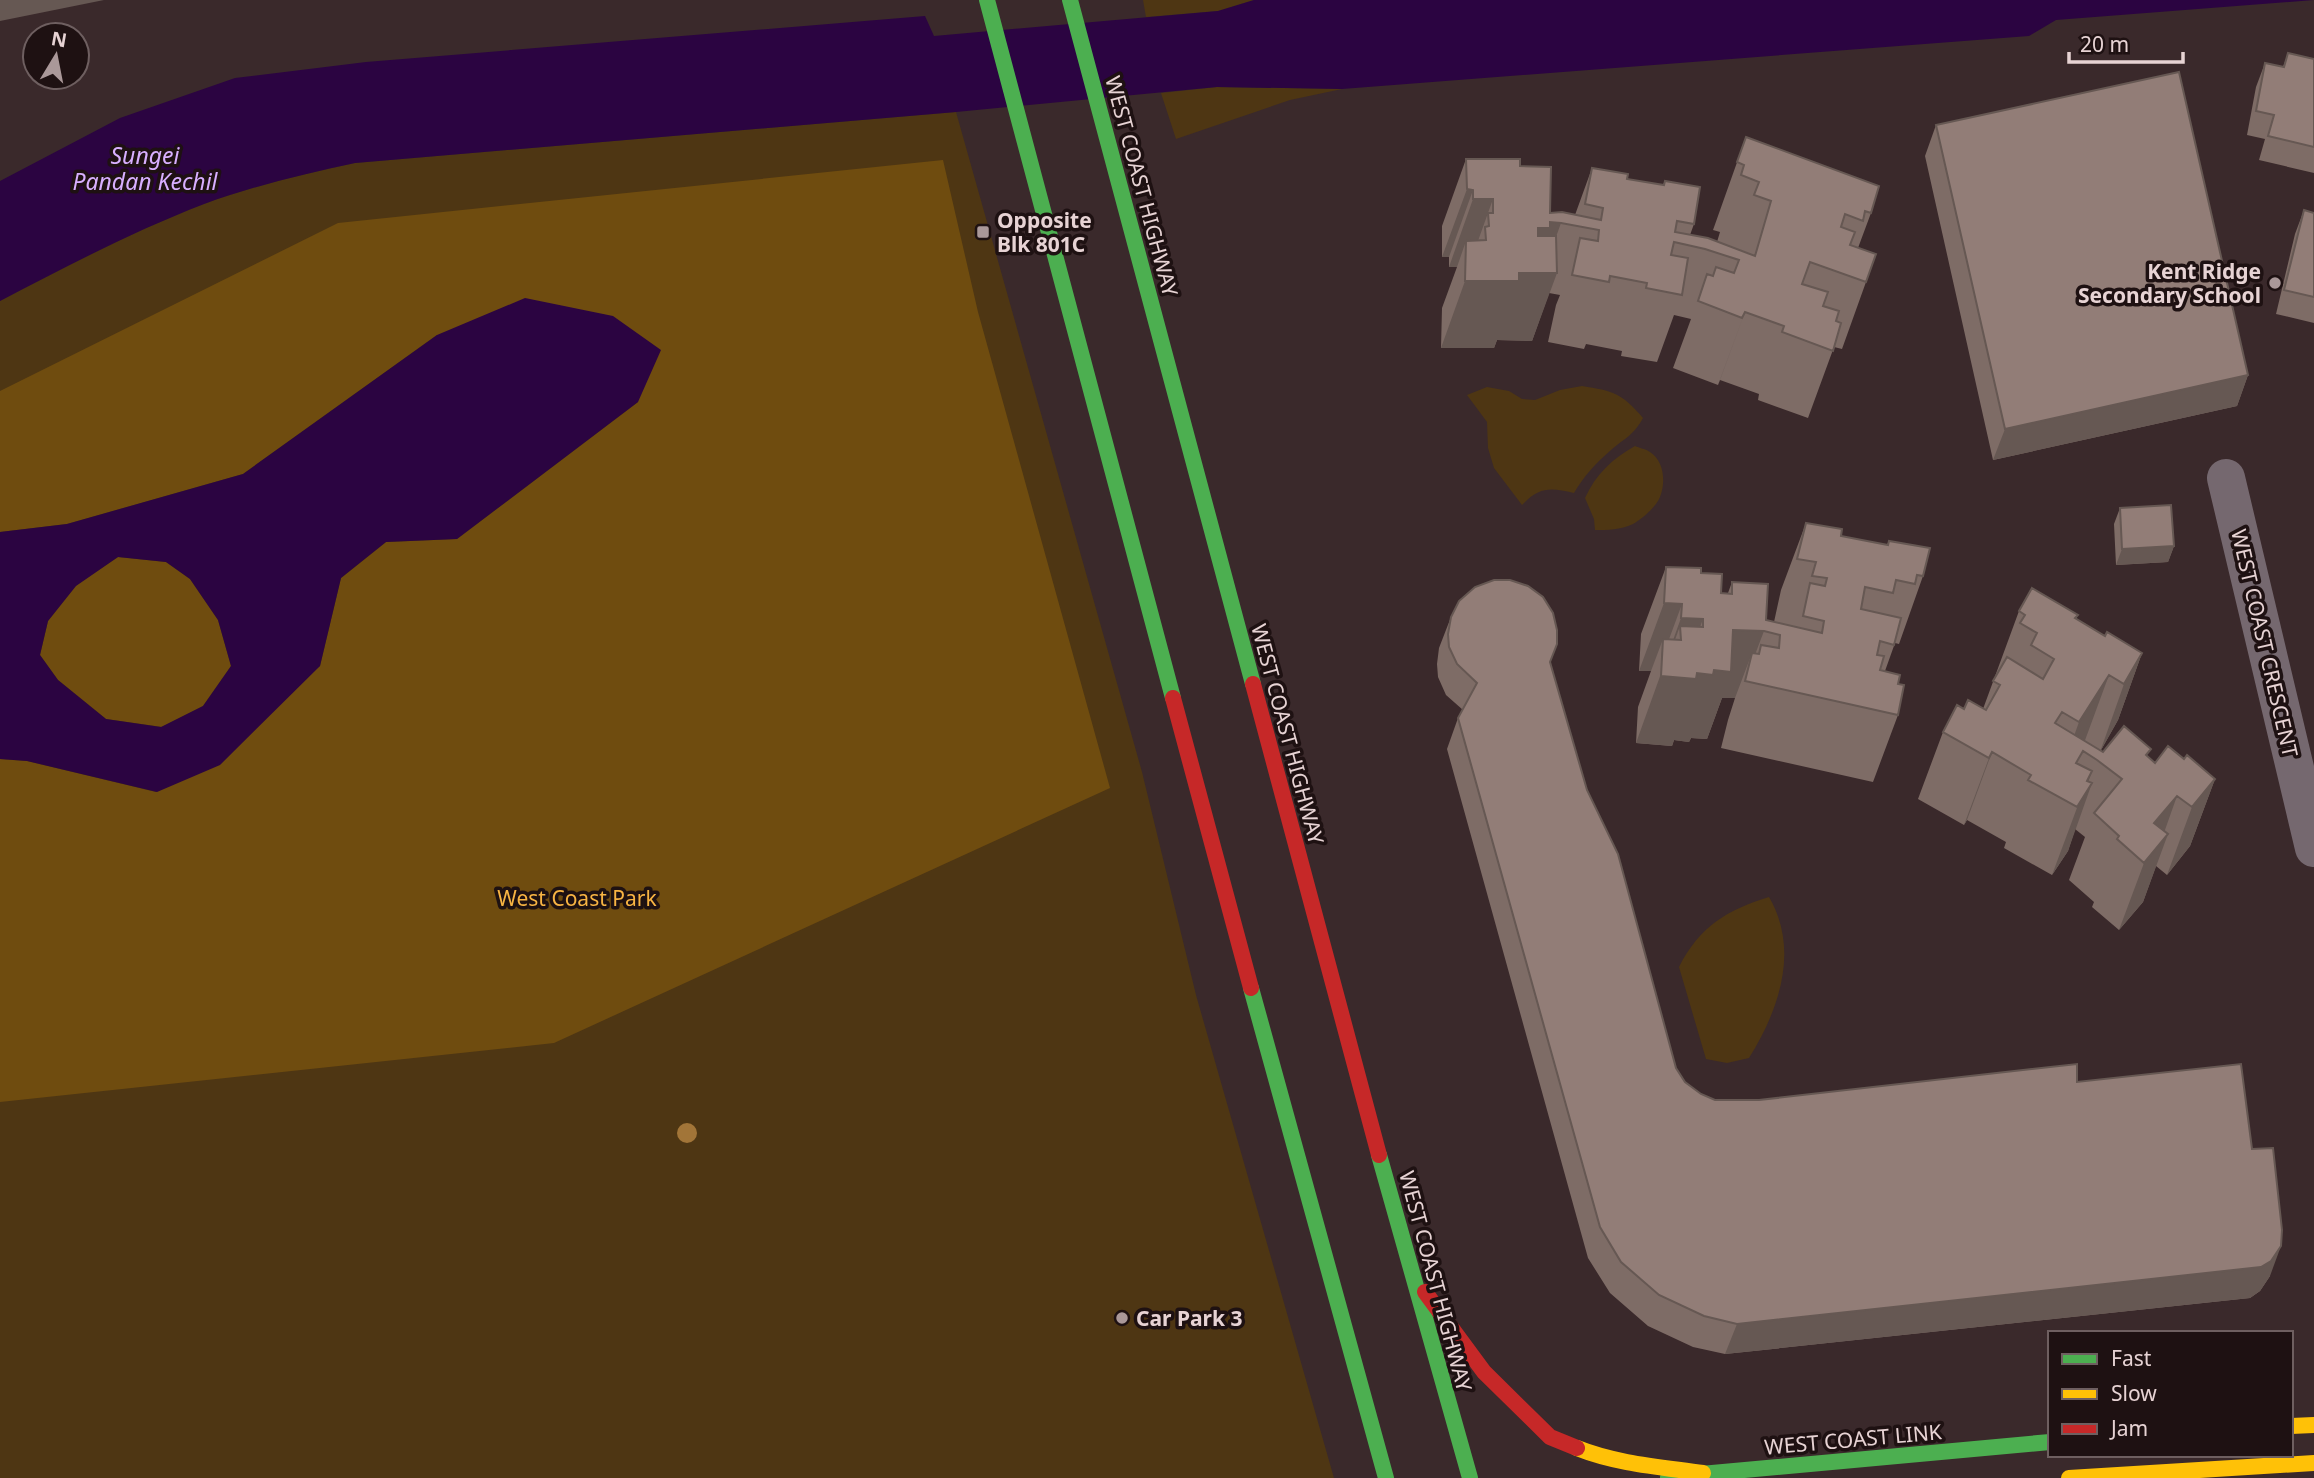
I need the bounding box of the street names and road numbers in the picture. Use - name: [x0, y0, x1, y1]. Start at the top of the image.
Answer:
- street label: WEST COAST HIGHWAY: [1099, 73, 1185, 299]
- street label: WEST COAST CRESCENT: [2225, 526, 2305, 760]
- street label: WEST COAST HIGHWAY: [1245, 621, 1331, 847]
- street label: WEST COAST HIGHWAY: [1393, 1168, 1479, 1394]
- street label: WEST COAST LINK: [1763, 1417, 1943, 1461]

